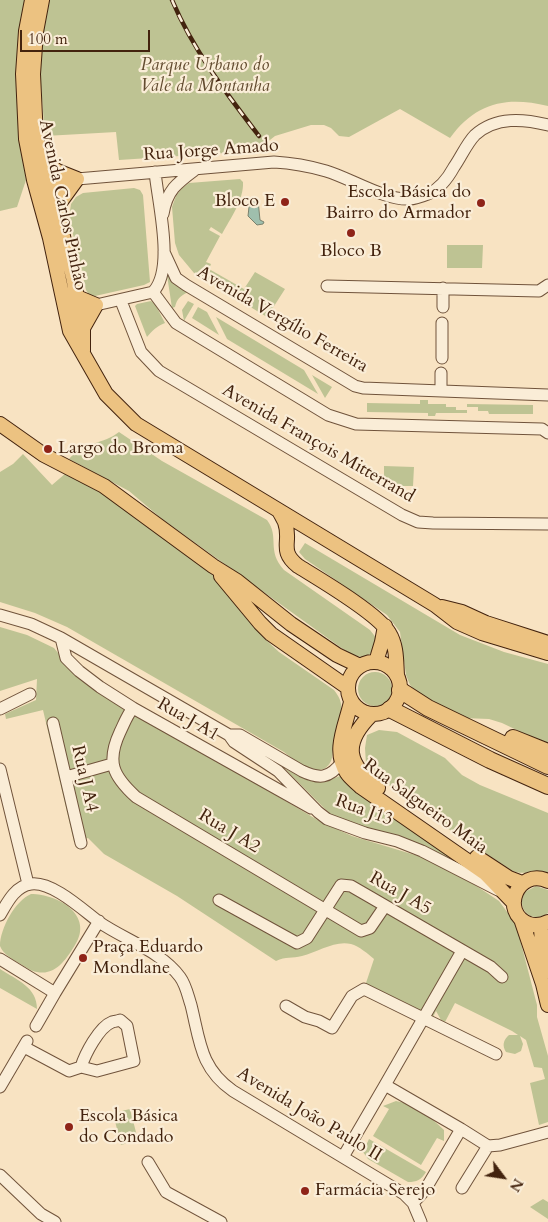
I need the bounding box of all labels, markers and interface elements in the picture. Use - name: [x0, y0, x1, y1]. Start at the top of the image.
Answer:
- scale bar: [22, 20, 152, 52]
- text: 100 m: [28, 29, 68, 49]
- park label: Parque Urbano do Vale da Montanha: [140, 55, 270, 98]
- street label: Avenida Carlos Pinhão: [33, 118, 91, 292]
- street label: Rua Jorge Amado: [143, 135, 279, 167]
- place label: Escola Básica do Bairro do Armador: [326, 182, 471, 224]
- place label: Bloco E: [215, 191, 275, 213]
- marker: Bloco E: [279, 196, 291, 208]
- marker: Escola Básica do Bairro do Armador: [475, 197, 487, 209]
- marker: Bloco B: [345, 227, 357, 239]
- place label: Bloco B: [320, 241, 382, 263]
- street label: Avenida Vergílio Ferreira: [193, 262, 371, 378]
- street label: Avenida François Mitterrand: [218, 380, 418, 508]
- place label: Largo do Broma: [58, 438, 184, 460]
- marker: Largo do Broma: [42, 443, 54, 455]
- street label: Rua J A1: [153, 694, 223, 746]
- street label: Rua J A4: [66, 743, 102, 815]
- street label: Rua Salgueiro Maia: [359, 755, 491, 859]
- street label: Rua J13: [332, 791, 396, 831]
- street label: Rua J A2: [194, 805, 264, 859]
- street label: Rua J A5: [365, 868, 435, 920]
- place label: Praça Eduardo Mondlane: [93, 937, 203, 980]
- marker: Praça Eduardo Mondlane: [77, 952, 89, 964]
- street label: Avenida João Paulo II: [233, 1063, 385, 1167]
- place label: Escola Básica do Condado: [79, 1106, 178, 1148]
- marker: Escola Básica do Condado: [63, 1121, 75, 1133]
- north arrow: [478, 1152, 528, 1202]
- text: N: [505, 1175, 528, 1195]
- place label: Farmácia Serejo: [315, 1180, 435, 1202]
- marker: Farmácia Serejo: [299, 1185, 311, 1197]

